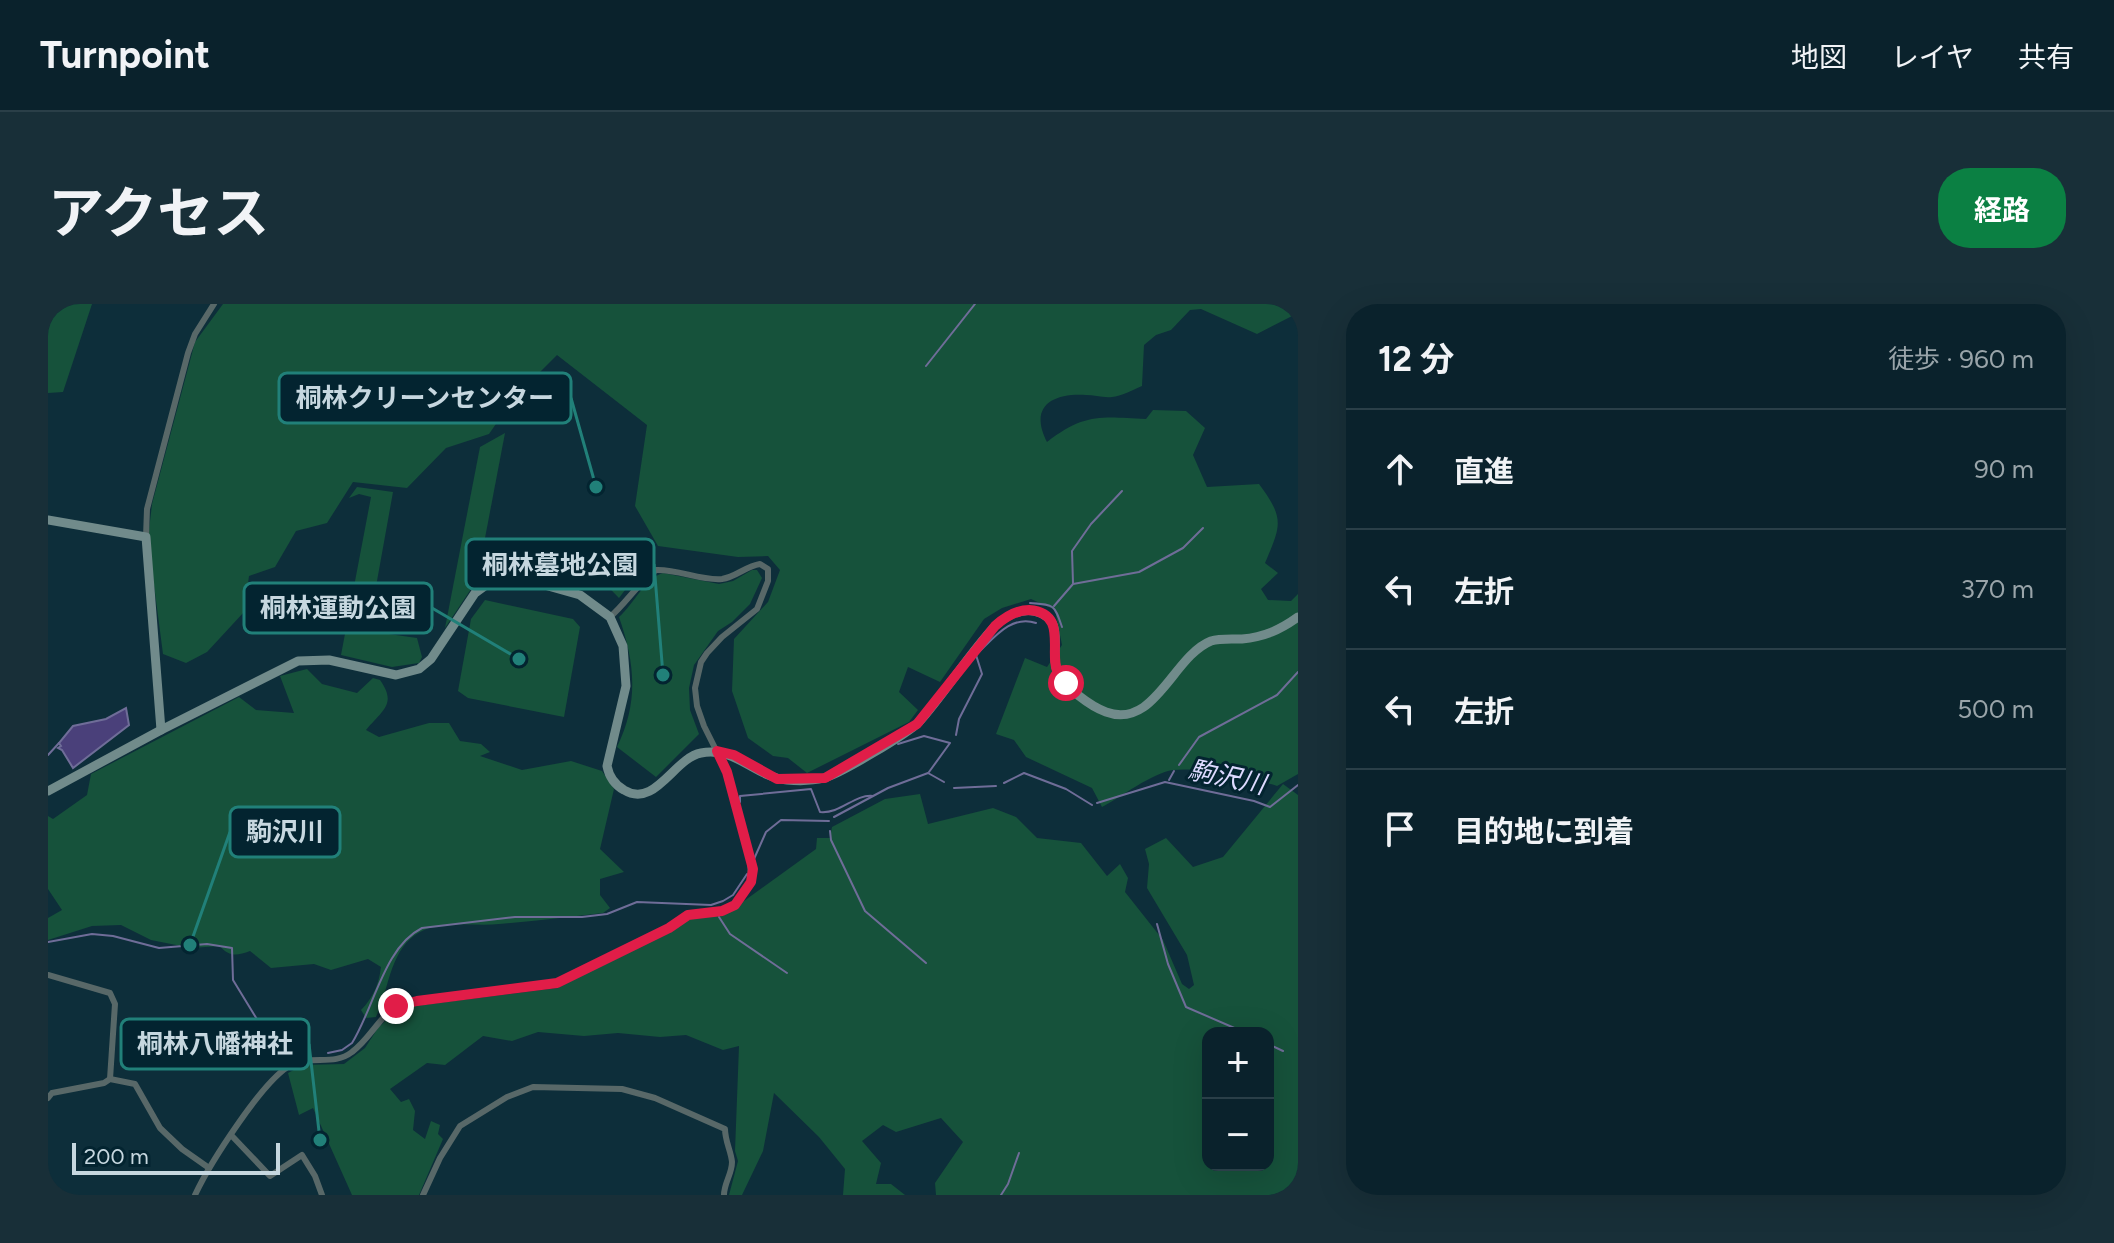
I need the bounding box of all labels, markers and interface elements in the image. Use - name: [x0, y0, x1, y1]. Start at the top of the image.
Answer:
- text: Turnpoint: [40, 32, 210, 78]
- text: 地図: [1791, 40, 1847, 74]
- text: レイヤ: [1891, 40, 1974, 74]
- text: 共有: [2018, 40, 2074, 74]
- button: 経路: [1938, 168, 2066, 248]
- text: アクセス: [48, 180, 269, 247]
- text: 12 分: [1378, 339, 1454, 380]
- text: 徒歩 · 960 m: [1888, 343, 2034, 375]
- callout: 桐林クリーンセンター: [279, 373, 571, 423]
- text: 桐林クリーンセンター: [296, 382, 554, 414]
- icon: ahead: [1378, 447, 1422, 491]
- text: 直進: [1454, 453, 1514, 490]
- text: 90 m: [1974, 453, 2034, 485]
- callout: 桐林墓地公園: [466, 539, 654, 589]
- text: 桐林墓地公園: [482, 549, 638, 581]
- icon: left: [1378, 567, 1422, 611]
- text: 左折: [1454, 573, 1514, 610]
- text: 370 m: [1961, 573, 2034, 605]
- callout: 桐林運動公園: [244, 583, 432, 633]
- text: 桐林運動公園: [260, 592, 416, 624]
- route start: [1048, 665, 1084, 701]
- icon: left: [1378, 687, 1422, 731]
- text: 左折: [1454, 693, 1514, 730]
- text: 500 m: [1957, 693, 2034, 725]
- water label: 駒沢川: [1186, 753, 1271, 801]
- callout: 駒沢川: [230, 807, 340, 857]
- icon: arrive: [1378, 807, 1422, 851]
- text: 目的地に到着: [1454, 813, 1634, 850]
- text: 駒沢川: [246, 816, 324, 848]
- route end: [378, 988, 414, 1024]
- callout: 桐林八幡神社: [121, 1019, 309, 1069]
- map controls: [1202, 1027, 1274, 1171]
- button: +: [1202, 1027, 1274, 1099]
- text: 桐林八幡神社: [137, 1028, 293, 1060]
- button: −: [1202, 1099, 1274, 1171]
- scale bar: [72, 1139, 280, 1175]
- text: 200 m: [84, 1143, 149, 1170]

